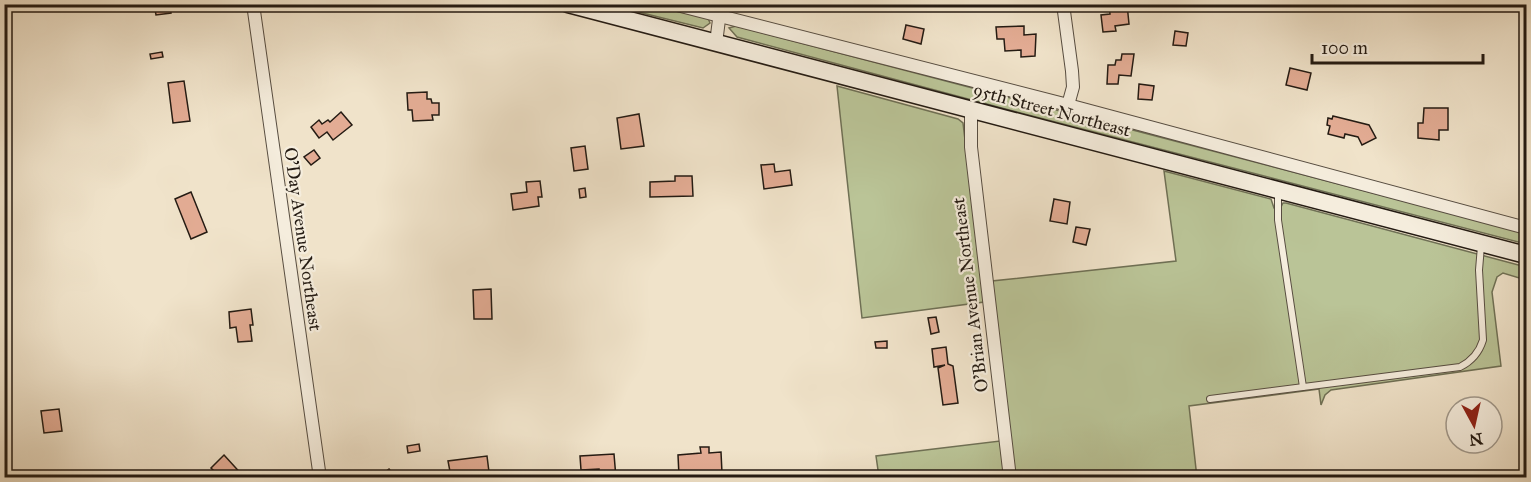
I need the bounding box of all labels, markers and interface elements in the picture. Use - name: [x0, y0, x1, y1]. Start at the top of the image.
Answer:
- scale bar: [1312, 27, 1483, 65]
- text: 100 m: [1321, 37, 1368, 59]
- street label: 95th Street Northeast: [971, 78, 1134, 142]
- street label: O'Day Avenue Northeast: [279, 146, 327, 333]
- street label: O'Brian Avenue Northeast: [947, 196, 993, 394]
- north arrow: [1444, 395, 1504, 455]
- text: N: [1468, 429, 1484, 450]

